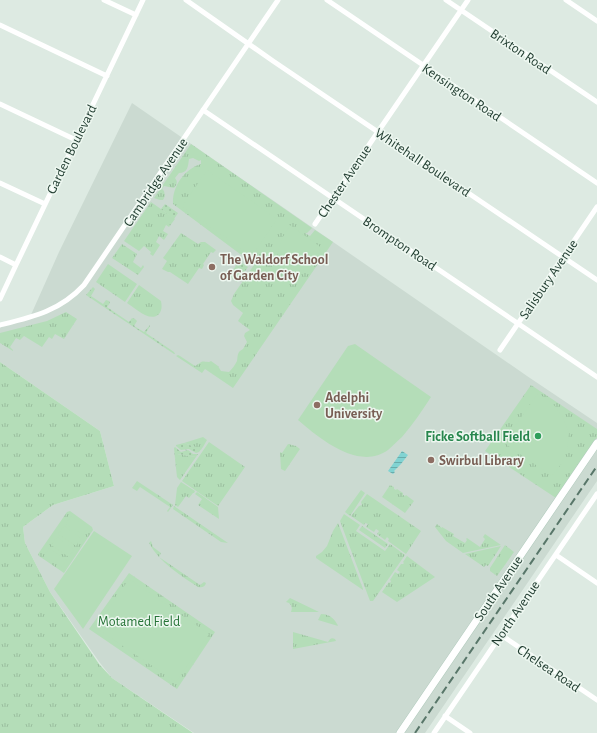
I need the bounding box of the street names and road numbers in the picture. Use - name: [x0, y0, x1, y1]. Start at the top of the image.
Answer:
- street label: Brixton Road: [488, 27, 553, 77]
- street label: Kensington Road: [419, 61, 503, 124]
- street label: Garden Boulevard: [44, 103, 100, 196]
- street label: Whitehall Boulevard: [372, 126, 473, 200]
- street label: Cambridge Avenue: [121, 136, 191, 229]
- street label: Chester Avenue: [315, 143, 374, 221]
- street label: Brompton Road: [360, 214, 439, 273]
- street label: Salisbury Avenue: [517, 237, 581, 322]
- street label: South Avenue: [472, 553, 526, 624]
- street label: North Avenue: [489, 578, 543, 649]
- street label: Chelsea Road: [514, 643, 583, 695]

